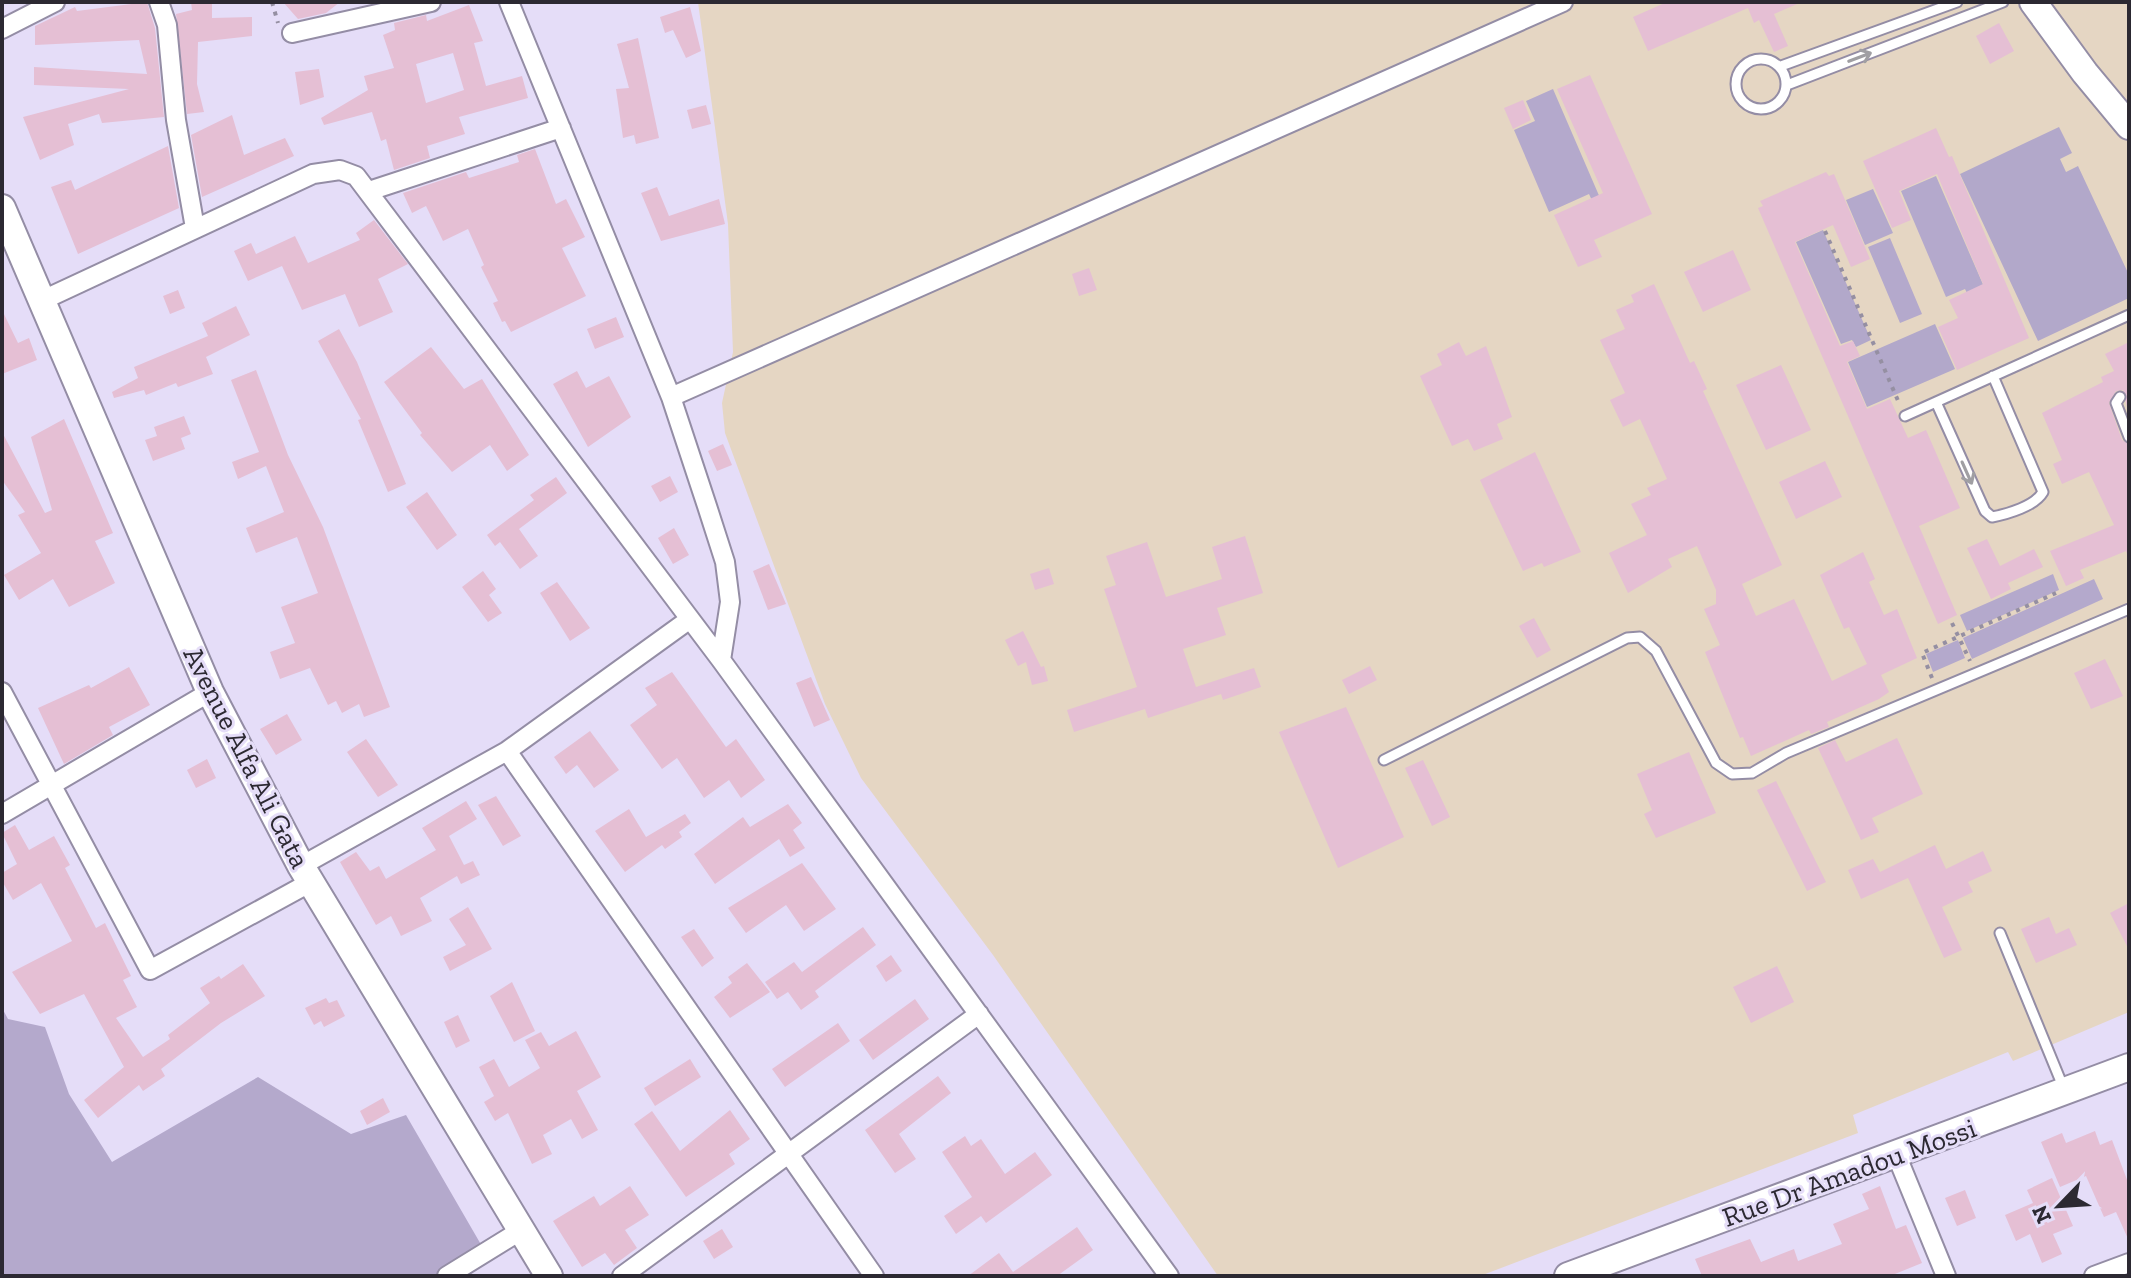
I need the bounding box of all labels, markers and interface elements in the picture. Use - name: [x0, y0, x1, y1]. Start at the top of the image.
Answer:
- one-way arrow: [1847, 49, 1871, 63]
- one-way arrow: [1961, 460, 1976, 485]
- street label: Avenue Alfa Ali Gata: [176, 641, 317, 874]
- street label: Rue Dr Amadou Mossi: [1718, 1111, 1981, 1234]
- north arrow: [2019, 1166, 2099, 1246]
- text: N: [2025, 1201, 2057, 1228]

